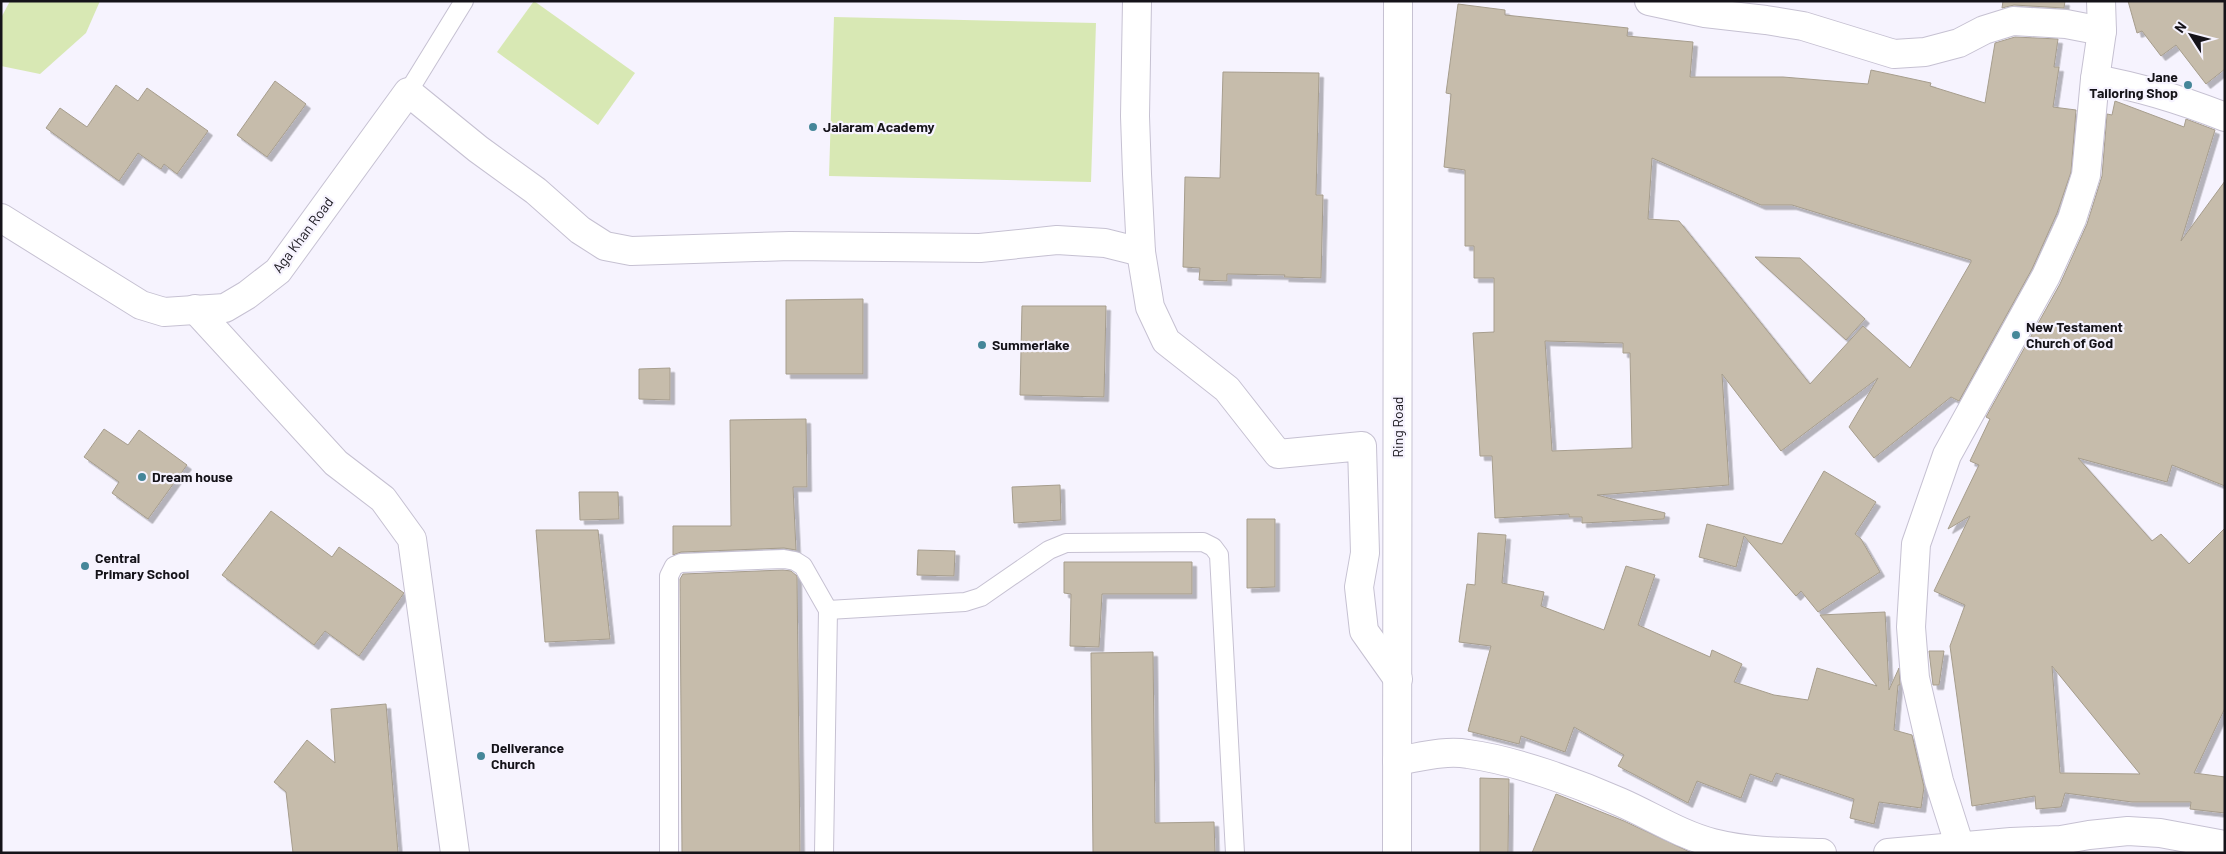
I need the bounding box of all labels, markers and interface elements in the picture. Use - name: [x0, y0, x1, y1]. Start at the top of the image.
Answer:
- north arrow: [2166, 10, 2216, 60]
- text: N: [2170, 18, 2190, 36]
- place label: Jane Tailoring Shop: [2089, 68, 2178, 101]
- marker: Jane Tailoring Shop: [2182, 79, 2194, 91]
- place label: Jalaram Academy: [823, 118, 935, 135]
- marker: Jalaram Academy: [807, 121, 819, 133]
- street label: Aga Khan Road: [269, 194, 337, 276]
- place label: New Testament Church of God: [2026, 318, 2123, 351]
- marker: New Testament Church of God: [2010, 329, 2022, 341]
- place label: Summerlake: [992, 336, 1070, 353]
- marker: Summerlake: [976, 339, 988, 351]
- street label: Ring Road: [1389, 397, 1406, 457]
- place label: Dream house: [152, 468, 233, 485]
- marker: Dream house: [136, 471, 148, 483]
- place label: Central Primary School: [95, 549, 189, 582]
- marker: Central Primary School: [79, 560, 91, 572]
- place label: Deliverance Church: [491, 739, 564, 772]
- marker: Deliverance Church: [475, 750, 487, 762]

